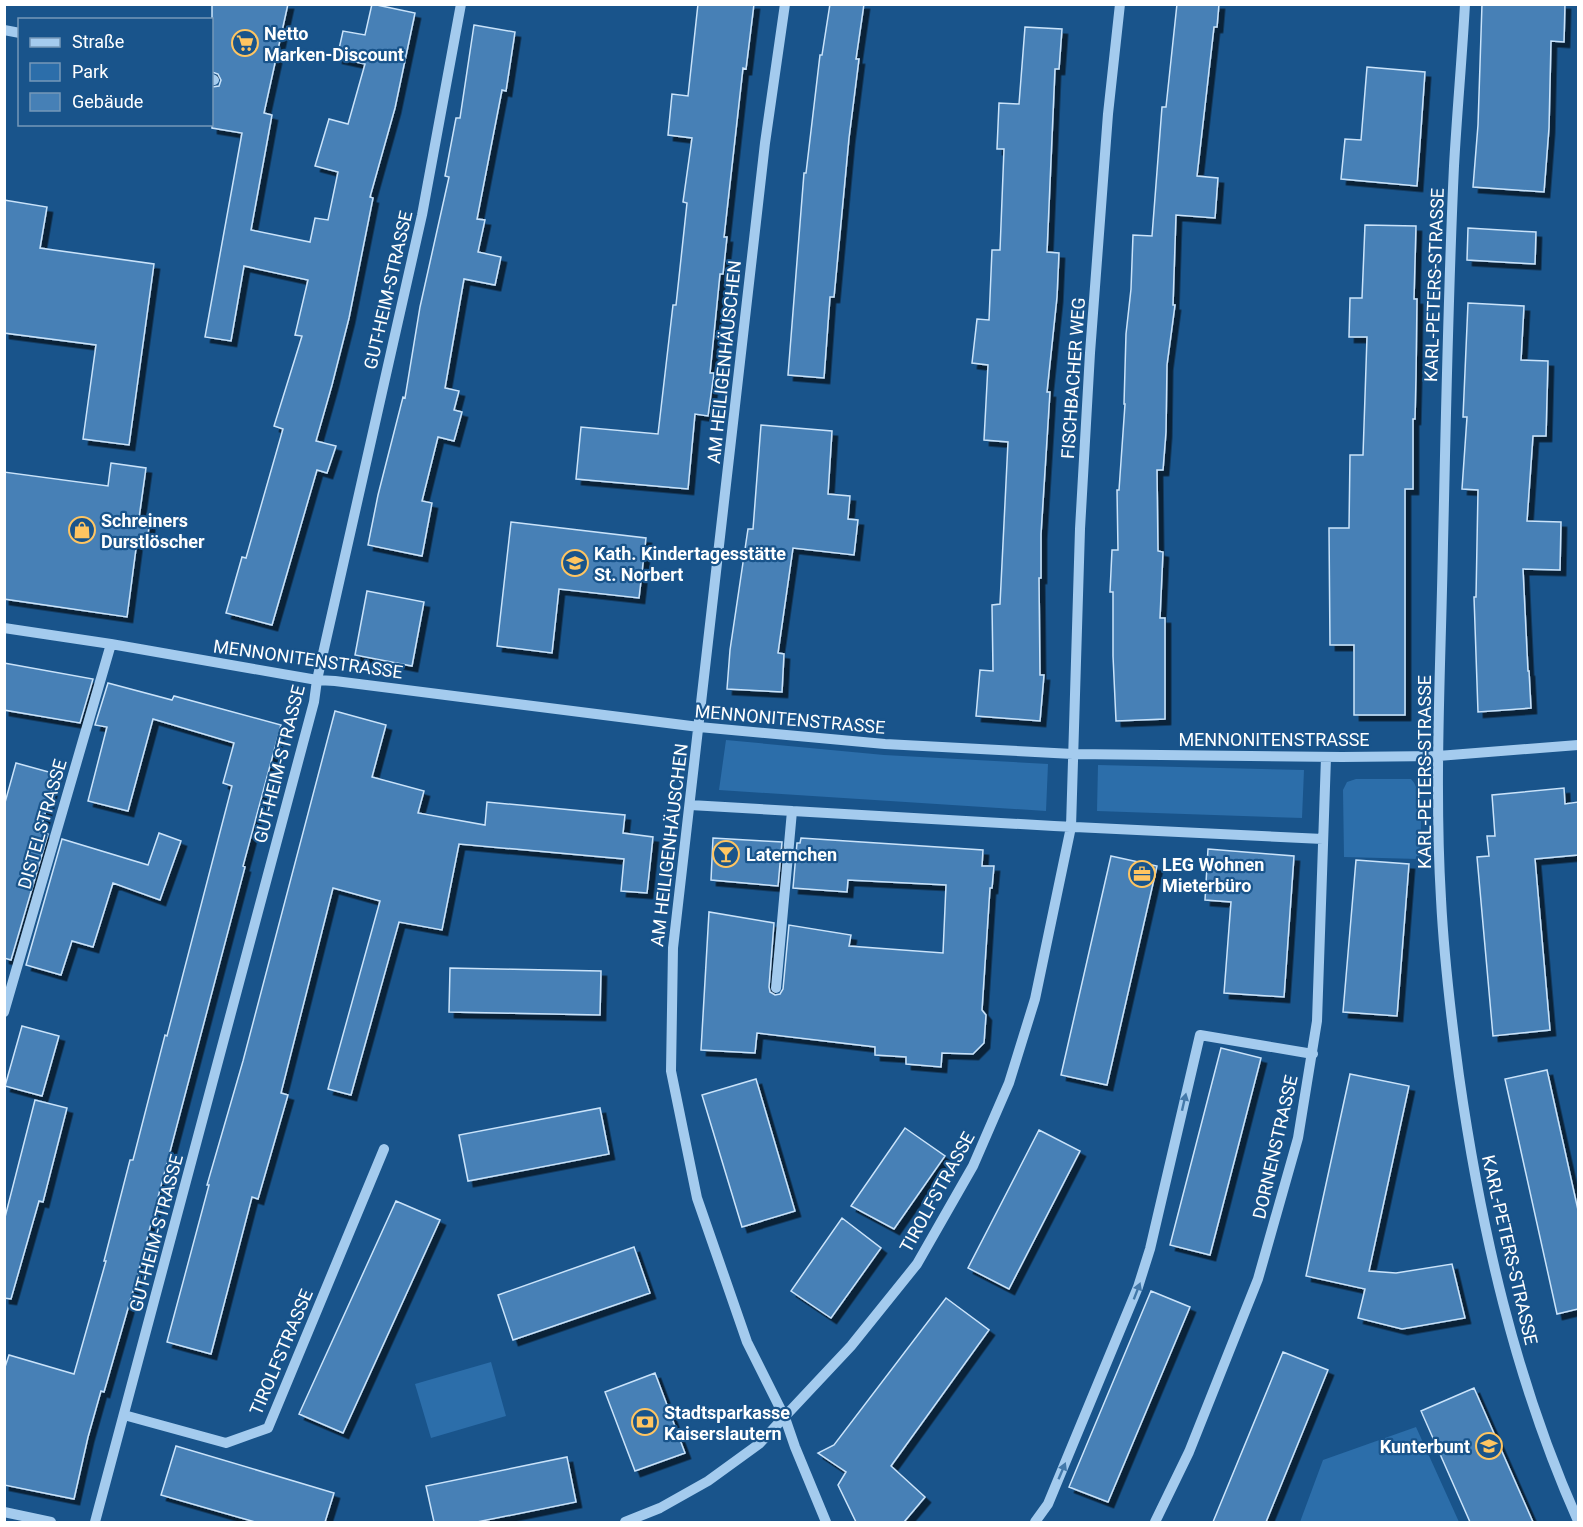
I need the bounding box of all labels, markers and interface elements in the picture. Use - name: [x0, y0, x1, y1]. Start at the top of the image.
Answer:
- legend: [18, 18, 213, 126]
- place label: Netto Marken-Discount: [264, 23, 404, 65]
- supermarket icon: Netto Marken-Discount: [230, 28, 260, 58]
- text: Straße: [72, 31, 124, 52]
- text: Park: [72, 61, 109, 82]
- text: Gebäude: [72, 91, 143, 112]
- street label: KARL-PETERS-STRASSE: [1420, 188, 1448, 382]
- street label: GUT-HEIM-STRASSE: [360, 209, 416, 371]
- street label: AM HEILIGENHÄUSCHEN: [703, 259, 745, 465]
- street label: FISCHBACHER WEG: [1057, 297, 1089, 459]
- place label: Schreiners Durstlöscher: [101, 510, 205, 552]
- shop icon: Schreiners Durstlöscher: [67, 515, 97, 545]
- place label: Kath. Kindertagesstätte St. Norbert: [594, 543, 786, 585]
- school or university icon: Kath. Kindertagesstätte St. Norbert: [560, 548, 590, 578]
- street label: MENNONITENSTRASSE: [212, 635, 404, 683]
- street label: KARL-PETERS-STRASSE: [1414, 675, 1435, 869]
- street label: GUT-HEIM-STRASSE: [249, 683, 309, 845]
- street label: MENNONITENSTRASSE: [694, 700, 886, 738]
- street label: MENNONITENSTRASSE: [1178, 729, 1370, 750]
- street label: AM HEILIGENHÄUSCHEN: [646, 742, 692, 948]
- street label: DISTELSTRASSE: [13, 757, 71, 891]
- bar icon: Laternchen: [711, 839, 741, 869]
- place label: Laternchen: [746, 844, 837, 865]
- place label: LEG Wohnen Mieterbüro: [1162, 854, 1264, 896]
- office icon: LEG Wohnen Mieterbüro: [1127, 859, 1157, 889]
- street label: DORNENSTRASSE: [1248, 1073, 1302, 1221]
- one-way arrow: [1180, 1093, 1190, 1111]
- street label: TIROLFSTRASSE: [895, 1128, 979, 1256]
- street label: GUT-HEIM-STRASSE: [125, 1152, 187, 1314]
- street label: KARL-PETERS-STRASSE: [1478, 1153, 1542, 1347]
- one-way arrow: [1132, 1281, 1142, 1299]
- street label: TIROLFSTRASSE: [245, 1286, 317, 1418]
- place label: Stadtsparkasse Kaiserslautern: [664, 1402, 790, 1444]
- bank icon: Stadtsparkasse Kaiserslautern: [630, 1407, 660, 1437]
- school or university icon: Kunterbunt: [1474, 1431, 1504, 1461]
- place label: Kunterbunt: [1380, 1436, 1470, 1457]
- one-way arrow: [1058, 1462, 1067, 1480]

